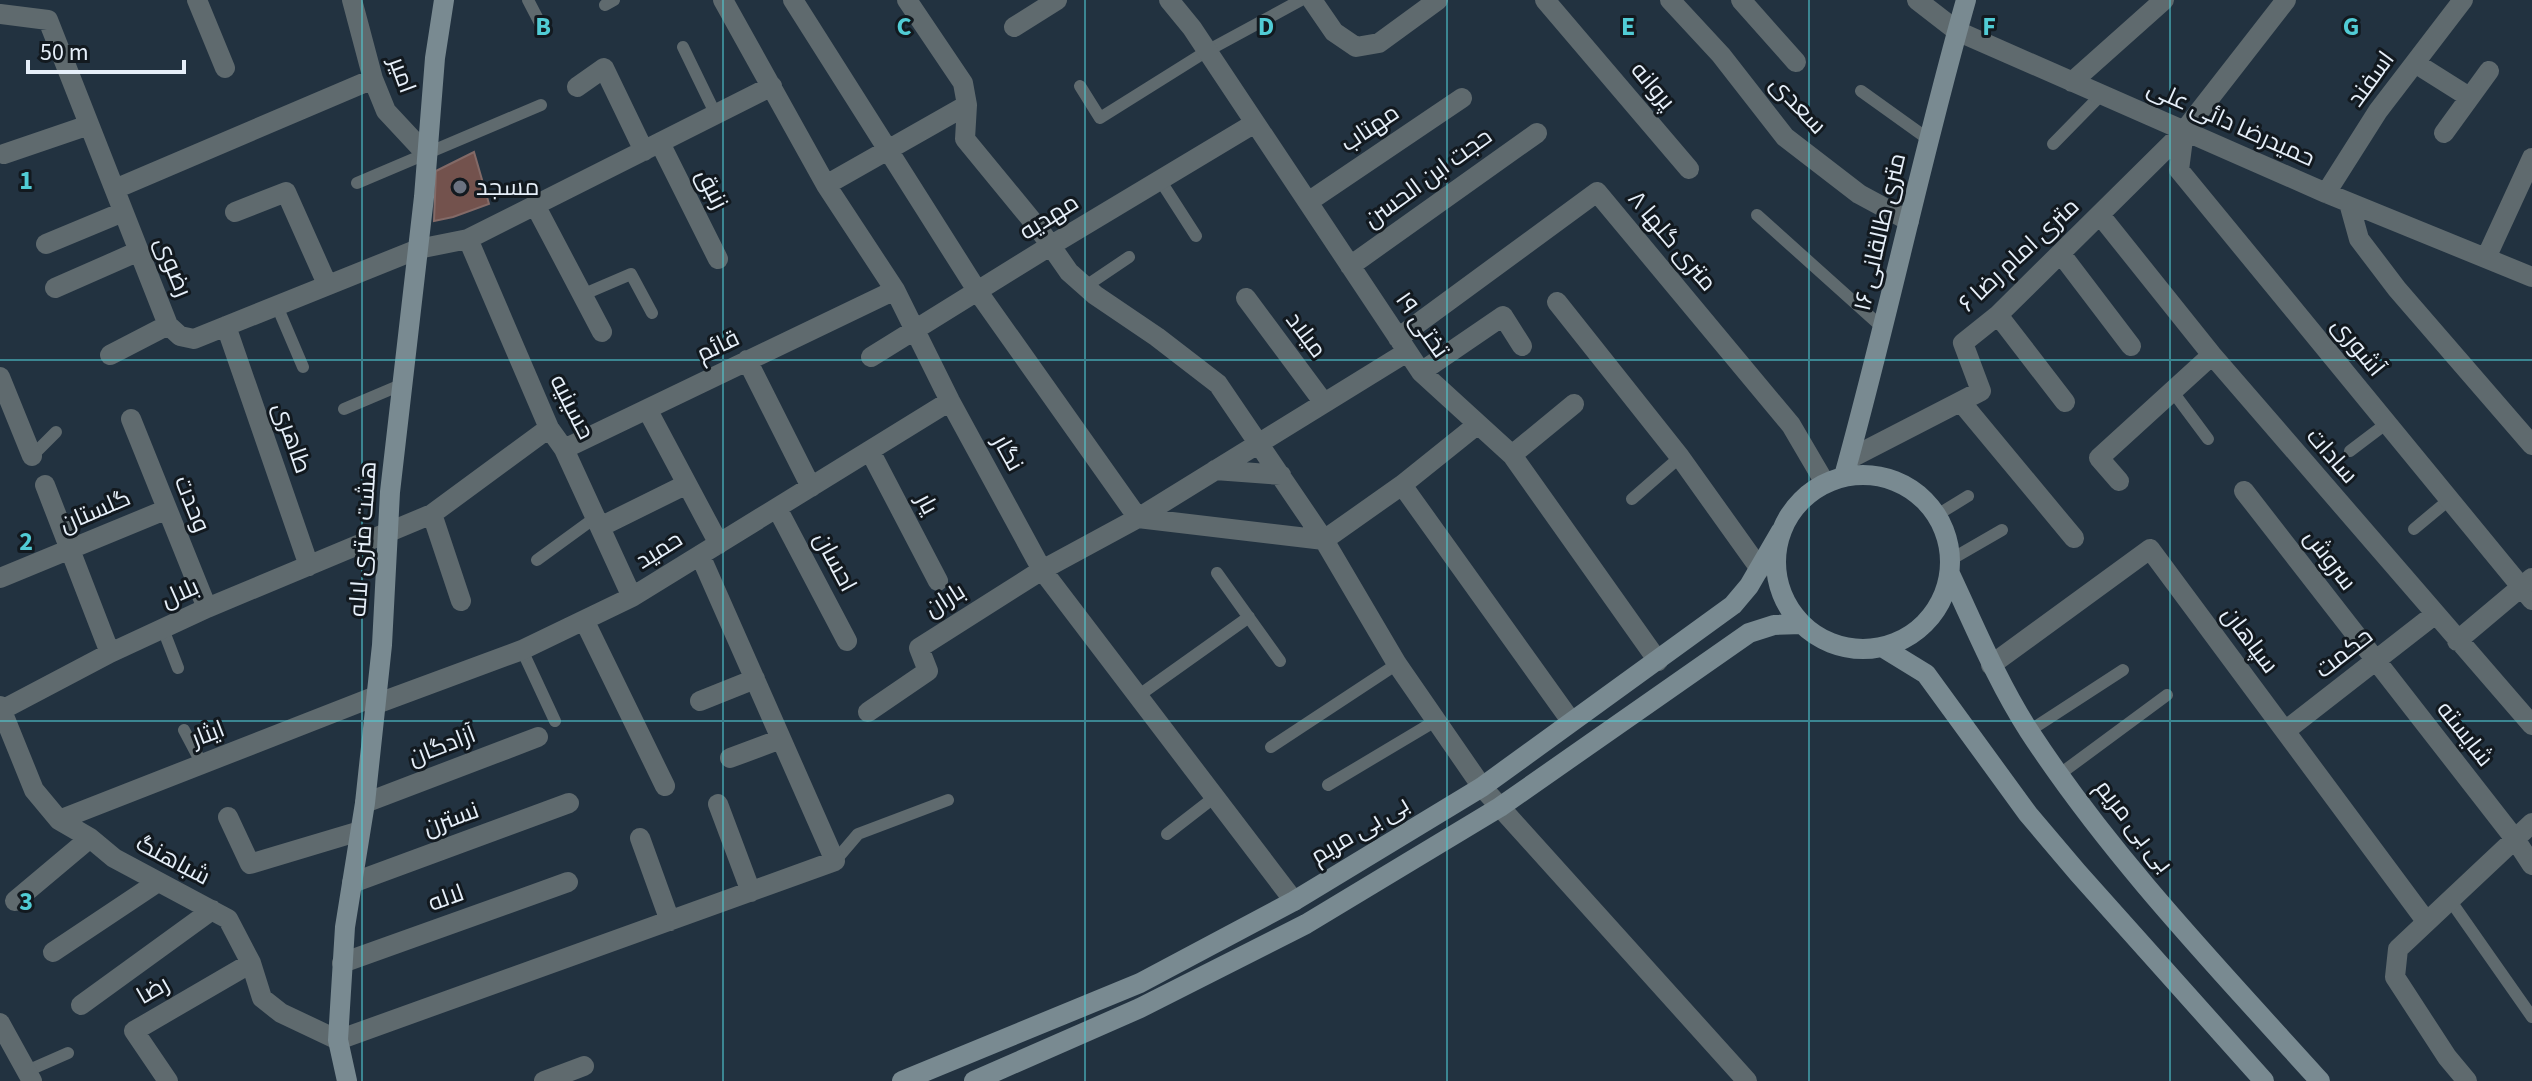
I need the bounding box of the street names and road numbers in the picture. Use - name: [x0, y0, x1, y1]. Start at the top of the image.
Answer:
- street label: اسفند: [2339, 44, 2403, 114]
- street label: امیر: [379, 50, 425, 98]
- street label: پروانه: [1622, 54, 1684, 118]
- street label: سعدی: [1762, 68, 1834, 142]
- street label: حمیدرضا دائی علی: [2141, 70, 2321, 176]
- street label: مهتاب: [1334, 95, 1406, 161]
- street label: حجت ابن الحسن: [1357, 119, 1499, 237]
- street label: ۱۶ متری طالقانی: [1845, 150, 1915, 314]
- street label: زنبق: [687, 163, 737, 215]
- street label: ۸ متری گلها: [1619, 183, 1725, 299]
- street label: مهدیه: [1012, 185, 1086, 249]
- street label: ۶ متری امام رضا: [1951, 190, 2087, 320]
- street label: رضوی: [145, 232, 201, 302]
- street label: تختی ۱۹: [1386, 285, 1458, 366]
- street label: میلاد: [1277, 304, 1335, 366]
- street label: آشوری: [2323, 310, 2393, 385]
- street label: قائم: [691, 321, 745, 371]
- street label: حسینیه: [541, 368, 603, 446]
- street label: طاهری: [264, 398, 320, 478]
- street label: سادات: [2298, 420, 2366, 492]
- street label: نگار: [983, 427, 1032, 478]
- street label: هشت متری لاله: [340, 460, 386, 618]
- street label: وحدت: [165, 470, 219, 538]
- street label: گلستان: [54, 480, 136, 542]
- street label: یار: [906, 485, 947, 521]
- street label: حمید: [629, 522, 689, 578]
- street label: سروش: [2295, 522, 2365, 598]
- street label: احسان: [805, 526, 865, 598]
- street label: بلال: [155, 569, 205, 617]
- street label: باران: [918, 574, 972, 626]
- street label: سپاهان: [2213, 599, 2287, 681]
- street label: حکمت: [2308, 619, 2380, 687]
- street label: شایسته: [2428, 694, 2502, 774]
- street label: ایثار: [184, 712, 230, 757]
- street label: آزادگان: [403, 717, 481, 775]
- street label: بی بی مریم: [2086, 772, 2182, 880]
- street label: بی بی مریم: [1304, 787, 1416, 873]
- street label: نسترن: [418, 793, 484, 845]
- street label: شباهنگ: [130, 826, 216, 894]
- street label: لاله: [423, 875, 469, 921]
- street label: رضا: [130, 967, 176, 1013]

